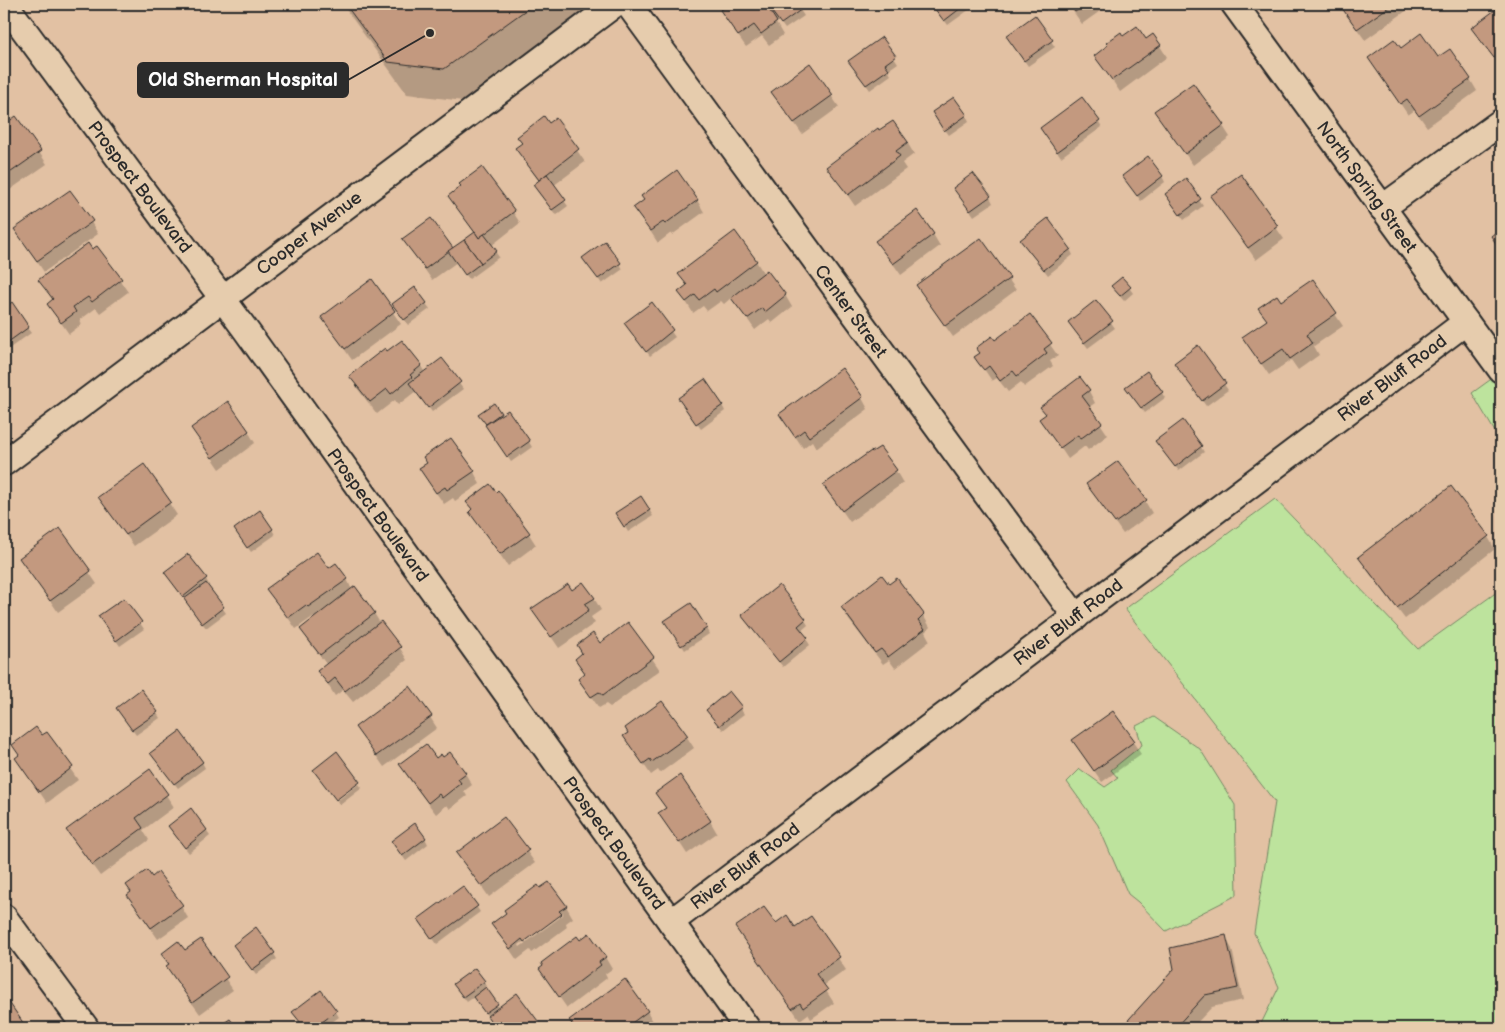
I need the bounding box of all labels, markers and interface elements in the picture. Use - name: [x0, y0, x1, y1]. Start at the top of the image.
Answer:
- callout: Old Sherman Hospital: [138, 63, 348, 97]
- text: Old Sherman Hospital: [148, 69, 338, 92]
- street label: Prospect Boulevard: [83, 117, 196, 257]
- street label: North Spring Street: [1312, 118, 1421, 257]
- street label: Cooper Avenue: [253, 187, 366, 280]
- street label: Center Street: [810, 261, 892, 362]
- street label: River Bluff Road: [1334, 330, 1451, 426]
- street label: Prospect Boulevard: [322, 445, 433, 586]
- street label: River Bluff Road: [1010, 574, 1127, 670]
- street label: Prospect Boulevard: [558, 773, 669, 914]
- street label: River Bluff Road: [687, 818, 804, 914]

